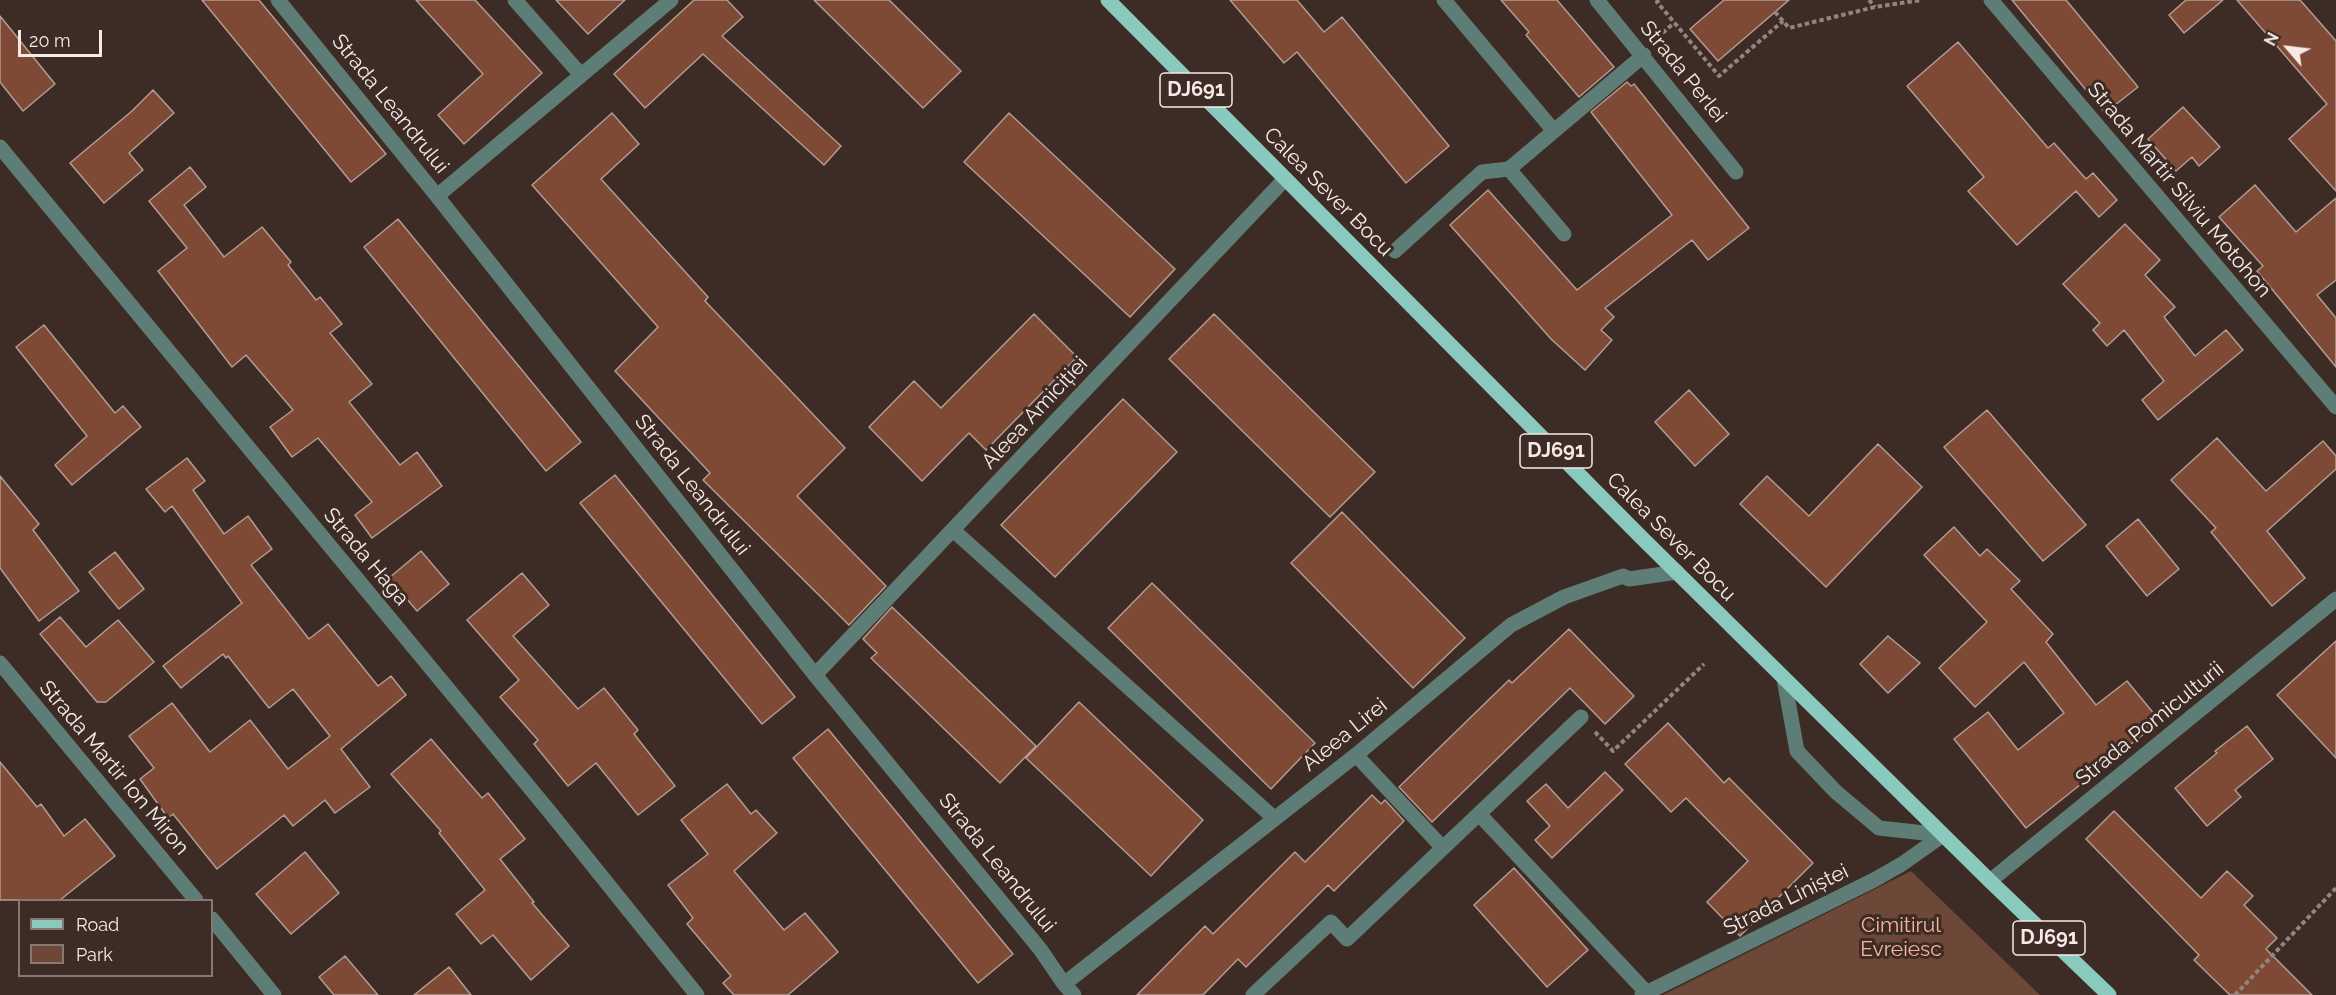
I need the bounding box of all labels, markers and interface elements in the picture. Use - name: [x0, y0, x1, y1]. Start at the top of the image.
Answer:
- street label: Strada Perlei: [1634, 16, 1732, 128]
- scale bar: [21, 18, 105, 56]
- north arrow: [2258, 18, 2318, 78]
- street label: Strada Leandrului: [326, 29, 454, 179]
- text: N: [2260, 29, 2283, 49]
- text: 20 m: [29, 30, 71, 51]
- road number: DJ691: [1160, 73, 1232, 107]
- street label: Strada Martir Silviu Motohon: [2082, 77, 2276, 303]
- street label: Calea Sever Bocu: [1258, 122, 1398, 262]
- street label: Aleea Amiciției: [977, 352, 1093, 474]
- street label: Strada Leandrului: [629, 410, 755, 560]
- road number: DJ691: [1520, 434, 1592, 468]
- street label: Calea Sever Bocu: [1601, 467, 1741, 607]
- street label: Strada Haga: [318, 503, 414, 611]
- street label: Strada Pomiculturii: [2071, 657, 2229, 791]
- street label: Strada Martir Ion Miron: [34, 676, 194, 860]
- street label: Aleea Lirei: [1297, 693, 1393, 777]
- street label: Strada Leandrului: [933, 788, 1061, 938]
- street label: Strada Liniștei: [1719, 859, 1853, 941]
- legend: [18, 899, 213, 977]
- park label: Cimitirul Evreiesc: [1860, 913, 1942, 963]
- text: Road: [76, 914, 119, 935]
- road number: DJ691: [2013, 921, 2085, 955]
- text: Park: [76, 944, 113, 965]

